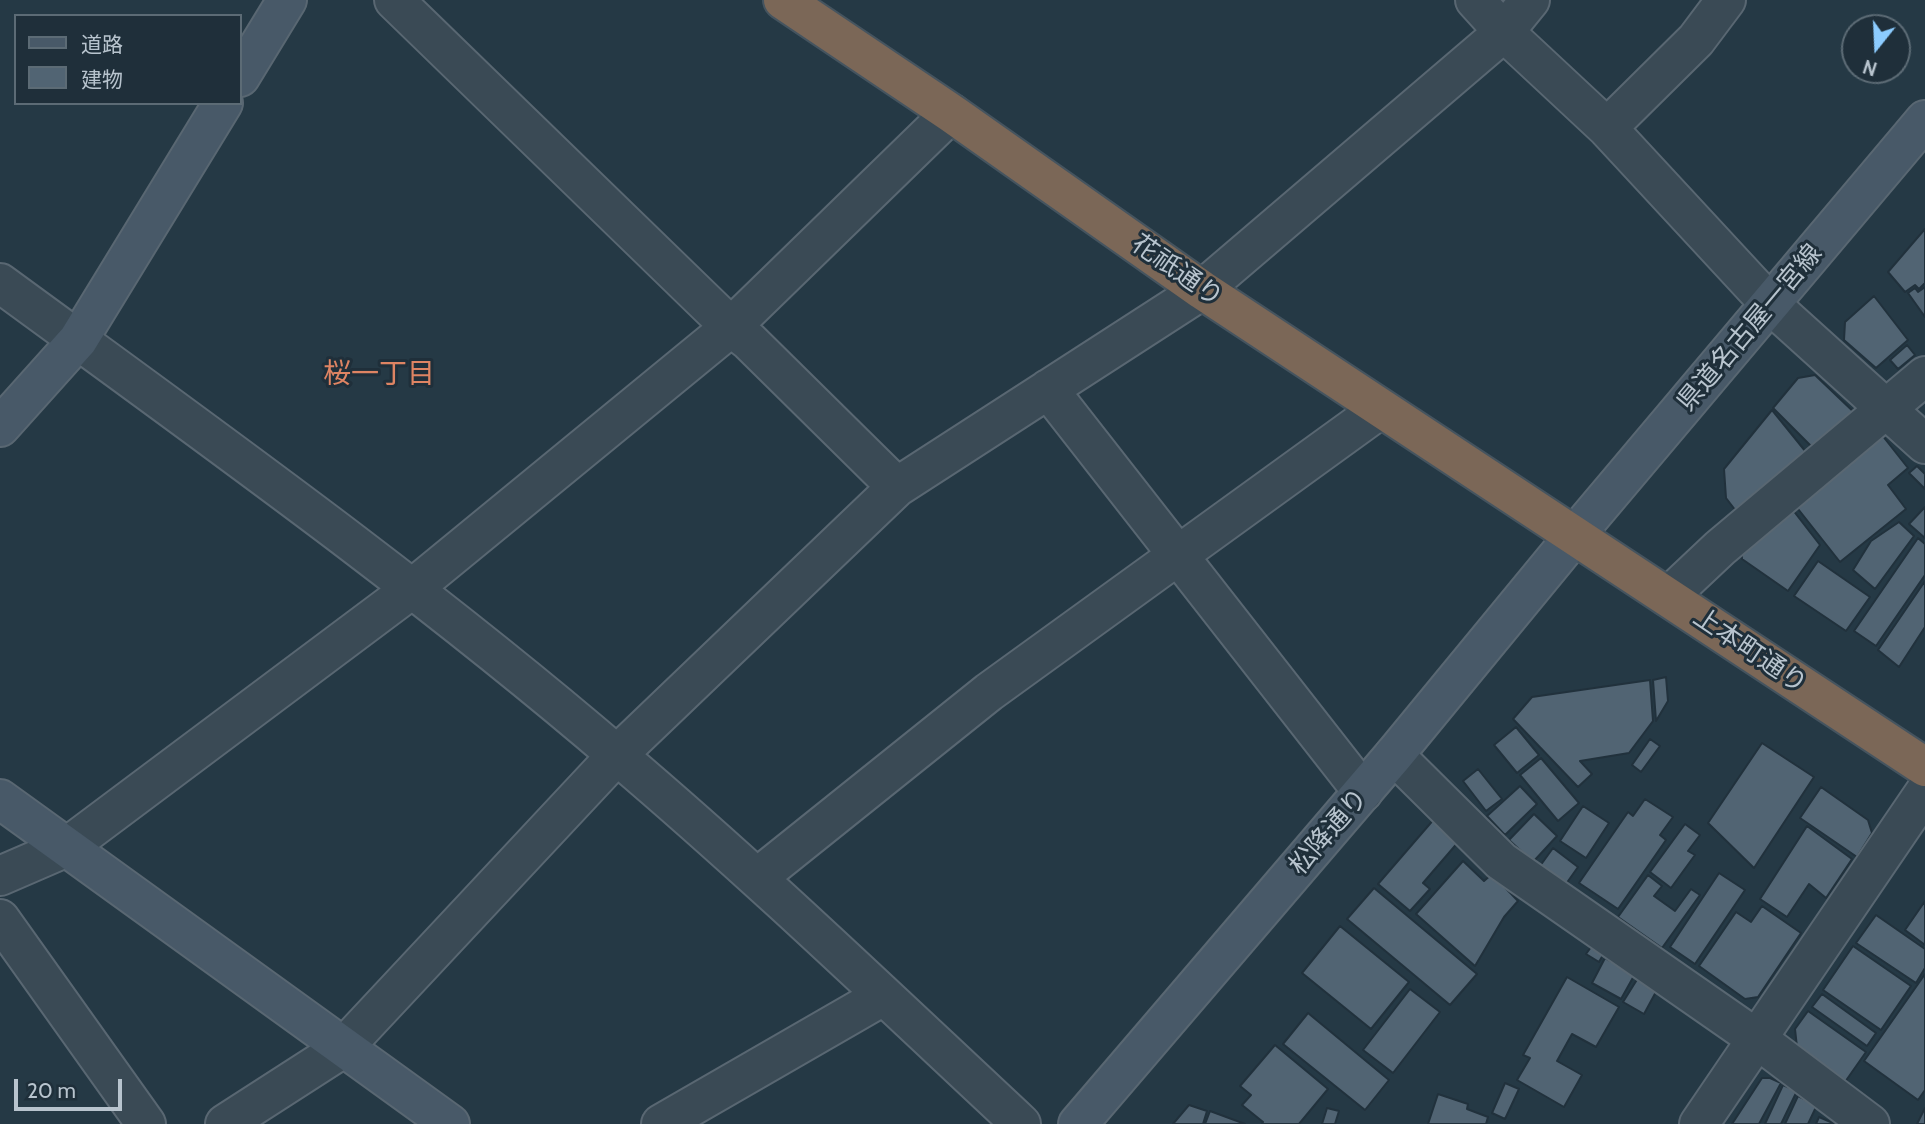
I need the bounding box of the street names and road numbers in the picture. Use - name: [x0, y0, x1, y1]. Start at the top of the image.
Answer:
- street label: 花祇通り: [1125, 228, 1229, 314]
- street label: 県道名古屋一宮線: [1671, 238, 1829, 418]
- street label: 上本町通り: [1687, 602, 1813, 700]
- street label: 松降通り: [1283, 783, 1375, 881]

